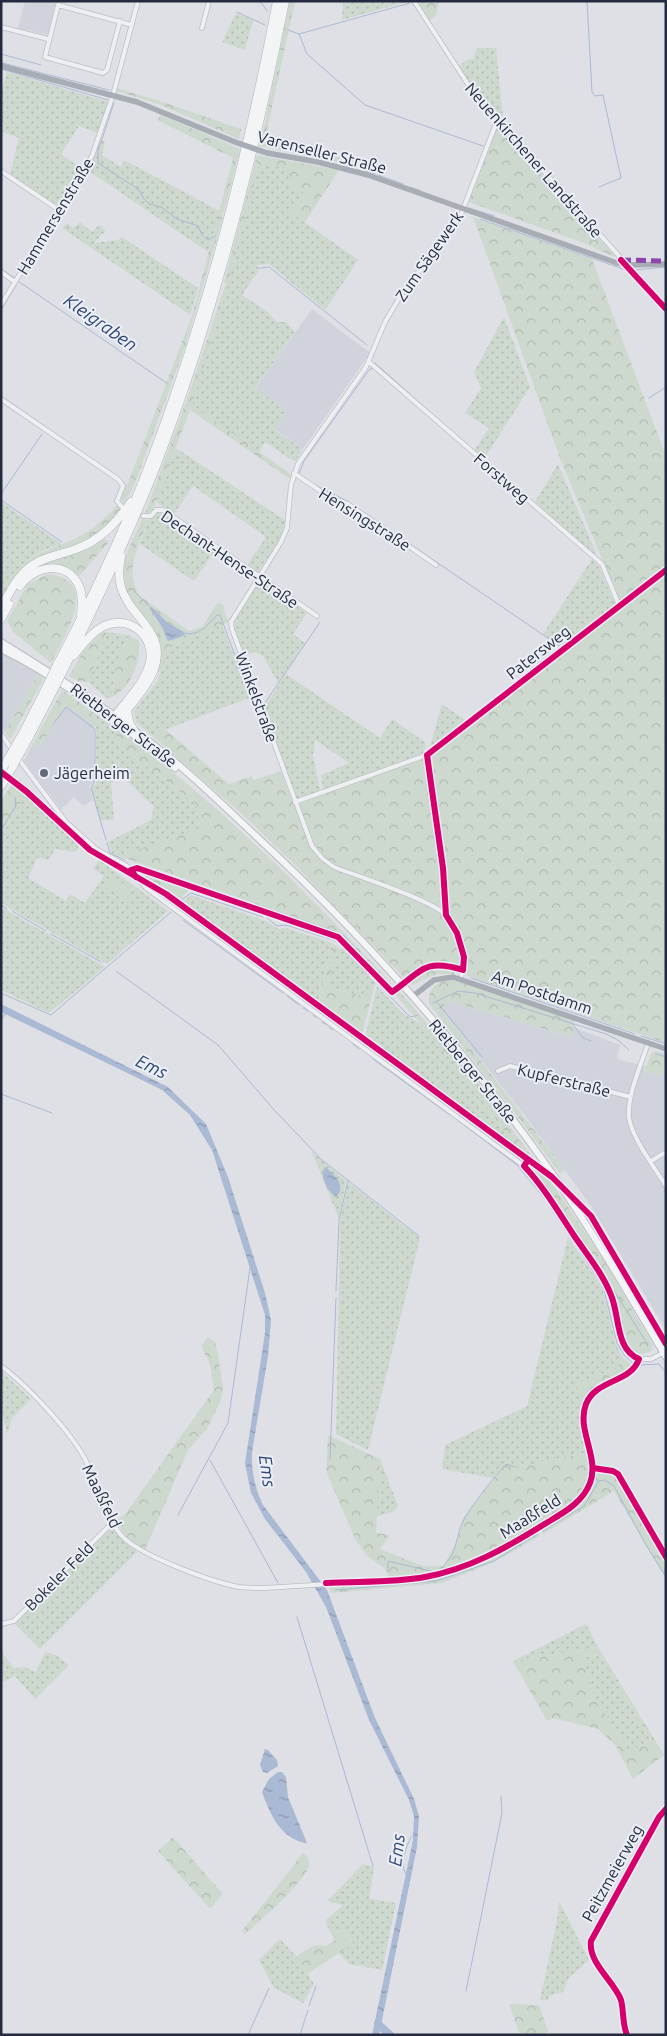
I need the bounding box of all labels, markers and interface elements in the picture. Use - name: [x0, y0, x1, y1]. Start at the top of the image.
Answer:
- street label: Neuenkirchener Landstraße: [462, 79, 606, 241]
- street label: Varenseller Straße: [256, 127, 388, 177]
- street label: Hammersenstraße: [13, 154, 97, 278]
- street label: Zum Sägewerk: [391, 208, 467, 304]
- water label: Kleigraben: [61, 289, 141, 355]
- street label: Forstweg: [471, 449, 533, 507]
- street label: Hensingstraße: [316, 484, 414, 554]
- street label: Dechant-Hense-Straße: [158, 506, 302, 612]
- street label: Patersweg: [502, 621, 574, 683]
- street label: Winkelstraße: [232, 649, 282, 745]
- street label: Rietberger Straße: [67, 679, 181, 771]
- place label: Jägerheim: [54, 764, 130, 782]
- marker: Jägerheim: [38, 767, 50, 779]
- street label: Am Postdamm: [489, 966, 595, 1018]
- street label: Rietberger Straße: [426, 1015, 520, 1127]
- water label: Ems: [133, 1050, 171, 1082]
- street label: Kupferstraße: [516, 1060, 612, 1100]
- water label: Ems: [256, 1454, 280, 1489]
- street label: Maaßfeld: [79, 1461, 125, 1531]
- street label: Maaßfeld: [496, 1490, 564, 1542]
- street label: Bokeler Feld: [21, 1538, 97, 1614]
- street label: Peitzmeierweg: [578, 1821, 646, 1925]
- water label: Ems: [384, 1832, 408, 1867]

